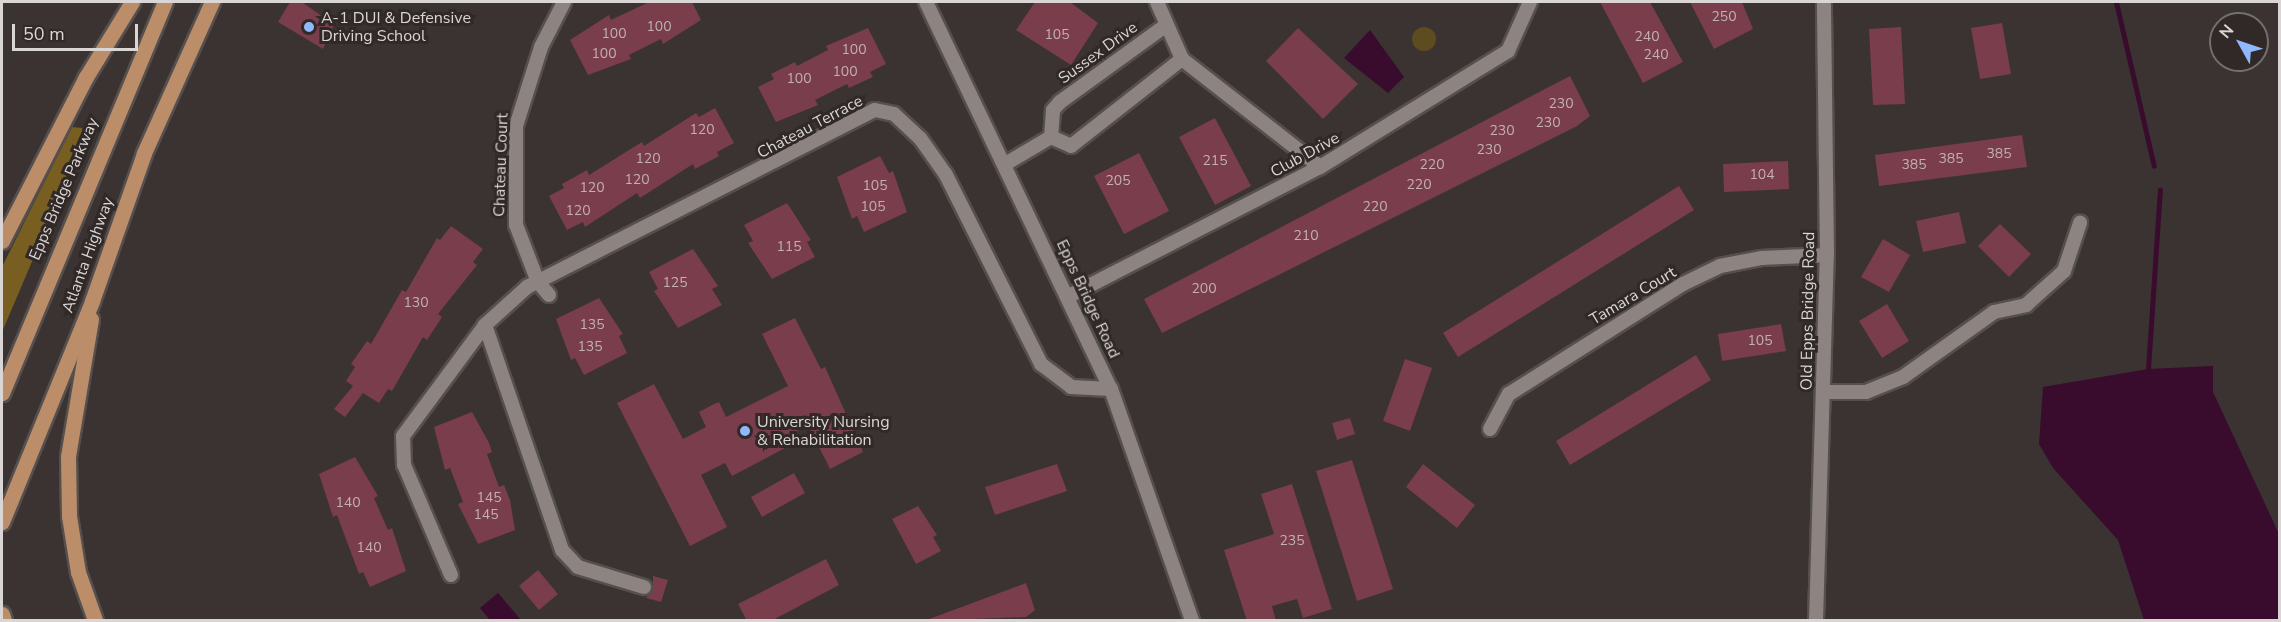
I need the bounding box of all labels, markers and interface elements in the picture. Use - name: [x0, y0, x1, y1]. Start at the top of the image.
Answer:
- place label: A-1 DUI & Defensive Driving School: [321, 8, 471, 46]
- house number: 250: [1711, 9, 1737, 25]
- scale bar: [15, 12, 141, 50]
- north arrow: [2209, 12, 2269, 72]
- street label: Sussex Drive: [1055, 18, 1141, 88]
- house number: 100: [646, 19, 672, 35]
- marker: A-1 DUI & Defensive Driving School: [302, 20, 316, 34]
- text: N: [2214, 20, 2239, 43]
- text: 50 m: [23, 22, 65, 46]
- house number: 100: [601, 26, 627, 42]
- house number: 105: [1044, 27, 1070, 43]
- house number: 240: [1634, 29, 1660, 45]
- house number: 100: [841, 42, 867, 58]
- house number: 100: [591, 46, 617, 62]
- house number: 240: [1643, 47, 1669, 63]
- house number: 100: [832, 64, 858, 80]
- house number: 100: [786, 71, 812, 87]
- street label: Chateau Terrace: [754, 91, 866, 163]
- house number: 230: [1548, 96, 1574, 112]
- street label: Chateau Court: [490, 113, 512, 217]
- street label: Epps Bridge Parkway: [25, 115, 103, 263]
- house number: 230: [1535, 115, 1561, 131]
- house number: 120: [689, 122, 715, 138]
- house number: 230: [1489, 123, 1515, 139]
- street label: Club Drive: [1267, 128, 1343, 182]
- house number: 230: [1476, 142, 1502, 158]
- house number: 385: [1986, 146, 2012, 162]
- house number: 120: [635, 151, 661, 167]
- house number: 385: [1938, 151, 1964, 167]
- house number: 215: [1202, 153, 1228, 169]
- house number: 220: [1419, 157, 1445, 173]
- house number: 385: [1901, 157, 1927, 173]
- house number: 104: [1749, 167, 1775, 183]
- house number: 120: [624, 172, 650, 188]
- house number: 205: [1105, 173, 1131, 189]
- house number: 220: [1406, 177, 1432, 193]
- house number: 105: [862, 178, 888, 194]
- house number: 120: [579, 180, 605, 196]
- street label: Atlanta Highway: [58, 195, 118, 315]
- house number: 105: [860, 199, 886, 215]
- house number: 220: [1362, 199, 1388, 215]
- house number: 120: [565, 203, 591, 219]
- house number: 210: [1293, 228, 1319, 244]
- street label: Old Epps Bridge Road: [1797, 231, 1819, 391]
- street label: Epps Bridge Road: [1052, 237, 1124, 361]
- house number: 115: [776, 239, 802, 255]
- street label: Tamara Court: [1586, 263, 1680, 329]
- house number: 125: [662, 275, 688, 291]
- house number: 200: [1191, 281, 1217, 297]
- house number: 130: [403, 295, 429, 311]
- house number: 135: [579, 317, 605, 333]
- house number: 105: [1747, 333, 1773, 349]
- house number: 135: [577, 339, 603, 355]
- place label: University Nursing & Rehabilitation: [757, 412, 890, 450]
- marker: University Nursing & Rehabilitation: [738, 424, 752, 438]
- house number: 145: [476, 490, 502, 506]
- house number: 140: [335, 495, 361, 511]
- house number: 145: [473, 507, 499, 523]
- house number: 235: [1279, 533, 1305, 549]
- house number: 140: [356, 540, 382, 556]

